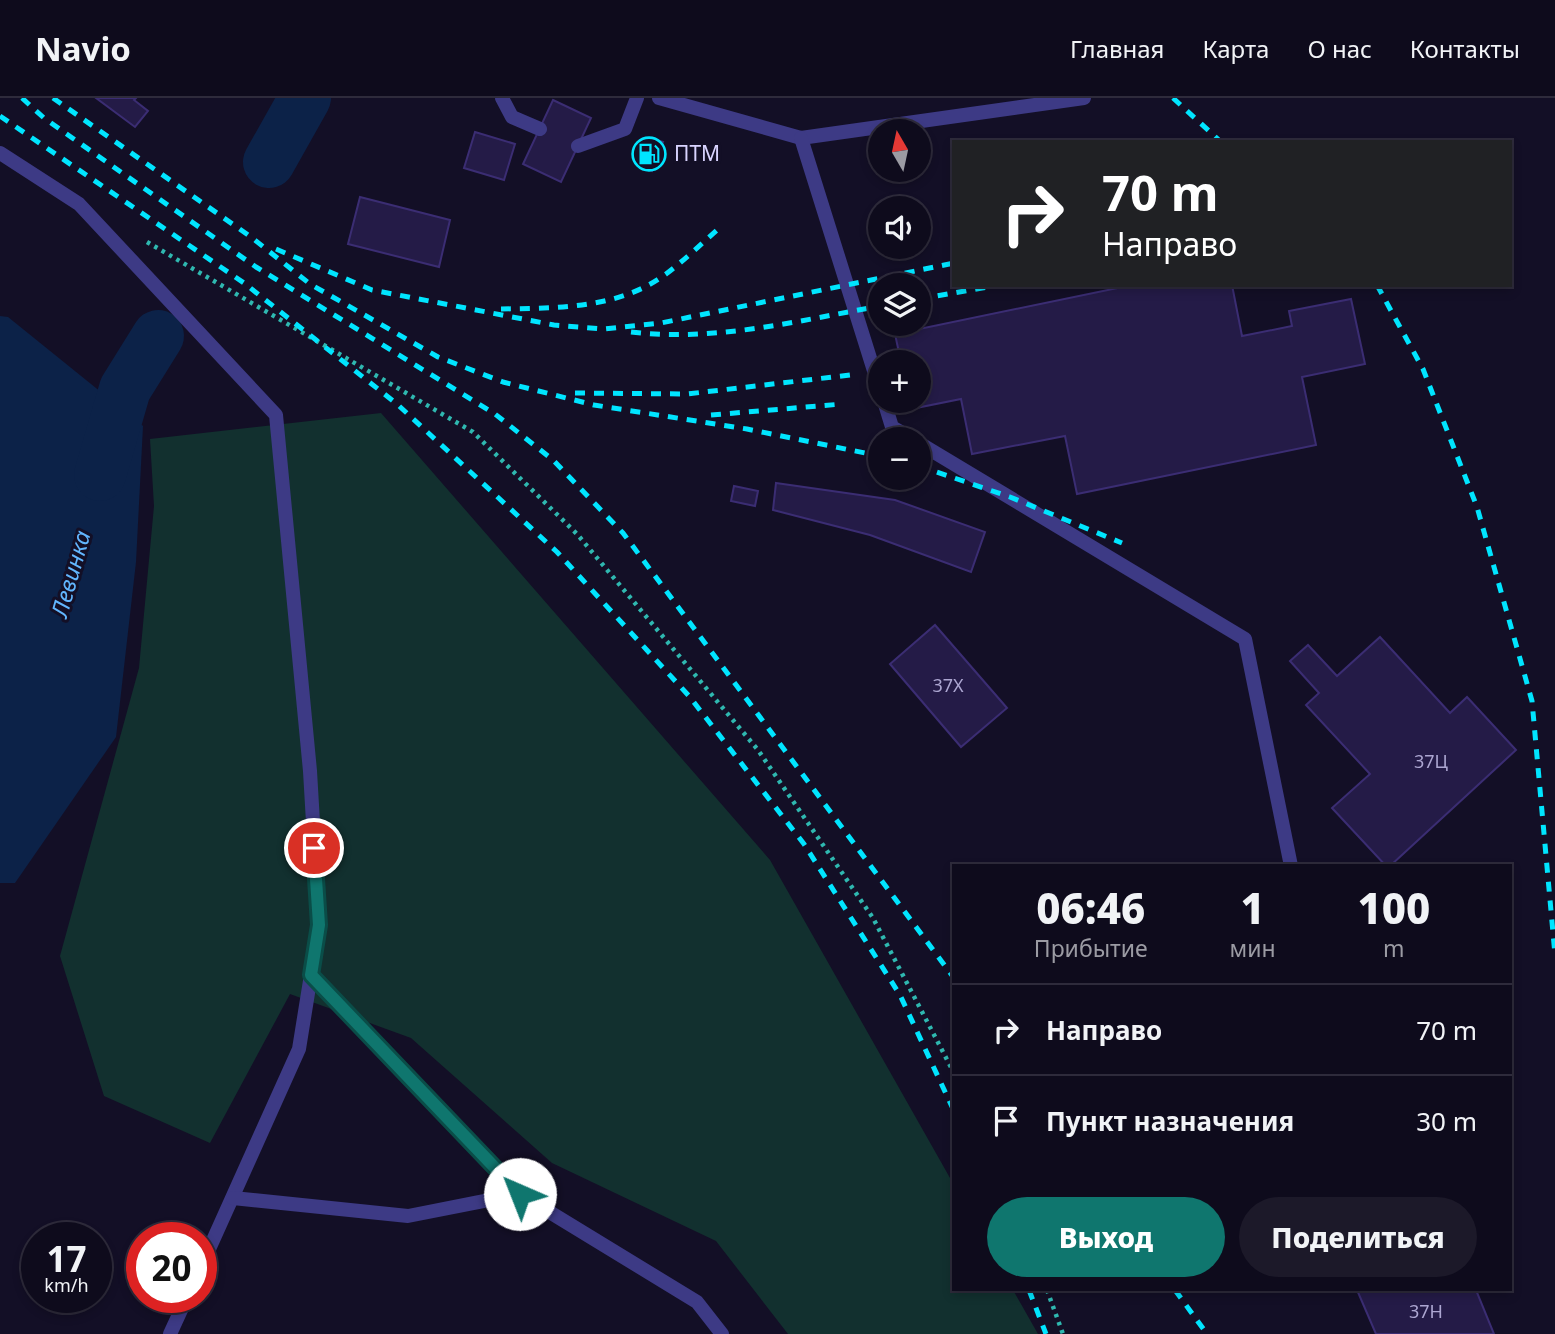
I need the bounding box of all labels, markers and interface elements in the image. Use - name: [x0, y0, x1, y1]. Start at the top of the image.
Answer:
- text: Navio: [35, 26, 131, 71]
- text: Главная: [1070, 32, 1164, 65]
- text: Карта: [1202, 32, 1269, 65]
- text: О нас: [1307, 32, 1372, 65]
- text: Контакты: [1410, 32, 1520, 65]
- north arrow: [868, 119, 931, 182]
- map controls: [868, 119, 931, 490]
- fuel station icon: ПТМ: [630, 135, 668, 173]
- place label: ПТМ: [674, 139, 720, 167]
- text: 70 m: [1102, 159, 1219, 225]
- icon: right: [987, 168, 1078, 259]
- button: sound: [868, 196, 931, 259]
- text: Направо: [1102, 222, 1237, 265]
- button: layers: [868, 273, 931, 336]
- button: +: [868, 350, 931, 413]
- button: −: [868, 427, 931, 490]
- water label: Левинка: [42, 527, 98, 622]
- house number: 37Х: [932, 673, 964, 697]
- house number: 37Ц: [1414, 749, 1449, 773]
- pin: [284, 818, 344, 878]
- icon: arrive: [295, 829, 333, 867]
- text: 06:46: [1036, 879, 1145, 936]
- text: 1: [1240, 879, 1265, 936]
- text: 100: [1357, 879, 1430, 936]
- text: Прибытие: [1034, 932, 1148, 964]
- text: мин: [1230, 932, 1276, 964]
- text: m: [1383, 932, 1405, 964]
- icon: right: [987, 1011, 1025, 1049]
- text: Направо: [1046, 1012, 1162, 1048]
- text: 70 m: [1416, 1012, 1477, 1048]
- icon: arrive: [987, 1102, 1025, 1140]
- text: Пункт назначения: [1046, 1103, 1294, 1139]
- text: 30 m: [1416, 1103, 1477, 1139]
- position arrow: [483, 1157, 557, 1231]
- button: Выход: [987, 1197, 1225, 1277]
- button: Поделиться: [1239, 1197, 1477, 1277]
- speed limit sign: 20: [126, 1222, 217, 1313]
- text: 17: [46, 1235, 87, 1282]
- text: km/h: [44, 1273, 89, 1297]
- house number: 37Н: [1409, 1299, 1443, 1323]

